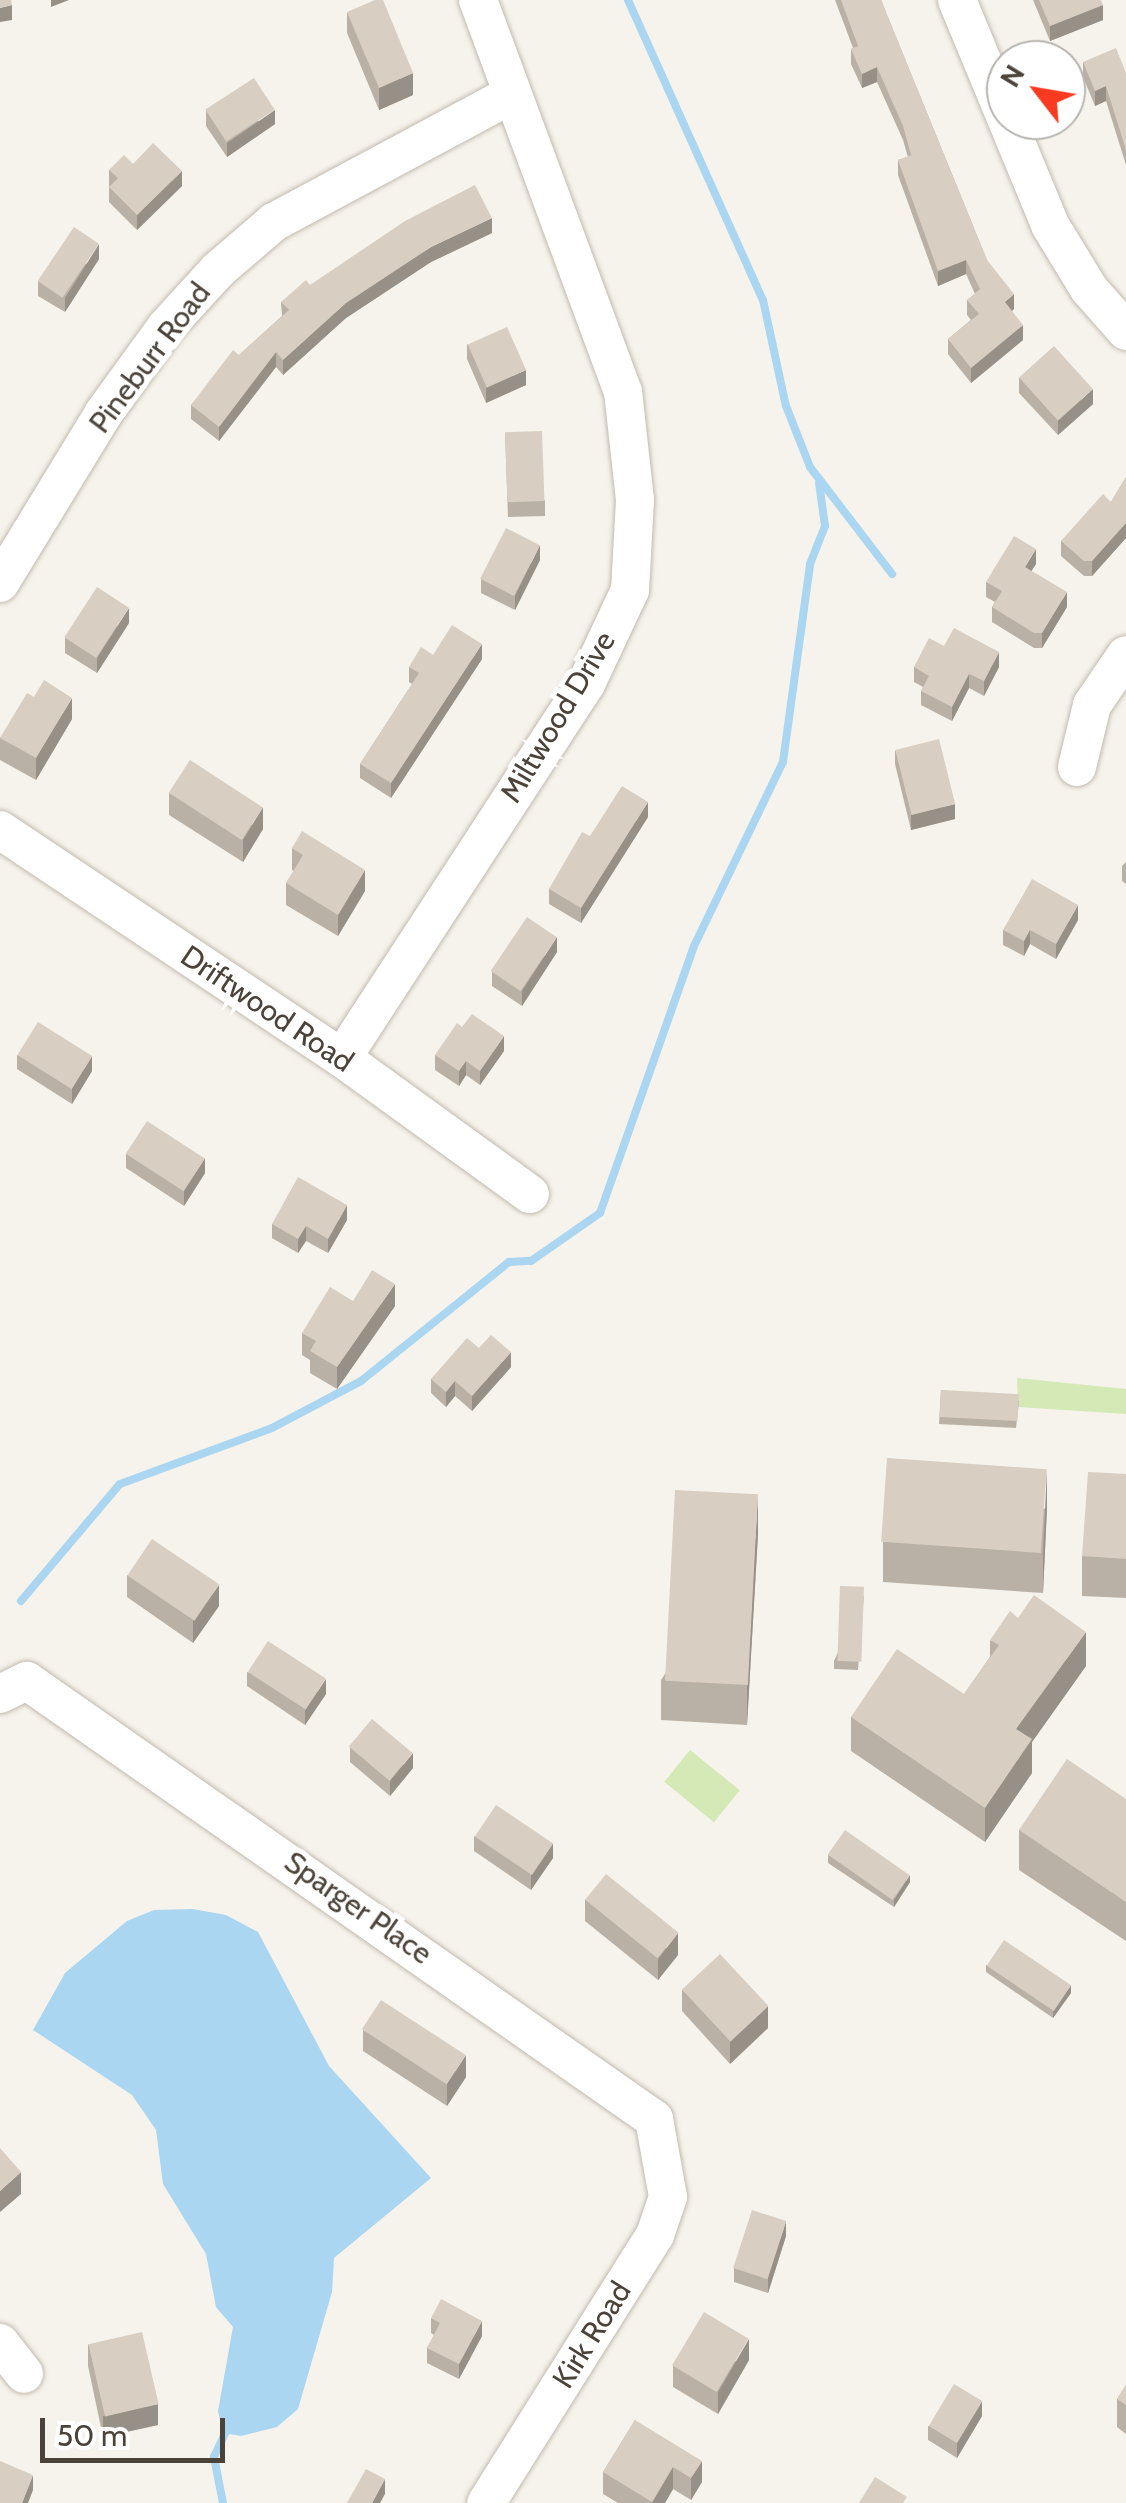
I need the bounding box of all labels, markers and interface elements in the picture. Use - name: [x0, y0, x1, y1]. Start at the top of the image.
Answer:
- north arrow: [986, 40, 1086, 140]
- text: N: [992, 58, 1032, 93]
- street label: Pineburr Road: [82, 276, 218, 440]
- street label: Miltwood Drive: [493, 625, 623, 809]
- street label: Driftwood Road: [174, 938, 360, 1080]
- street label: Sparger Place: [277, 1844, 439, 1972]
- street label: Kirk Road: [545, 2275, 639, 2395]
- scale bar: [45, 2398, 230, 2460]
- text: 50 m: [57, 2417, 127, 2454]

